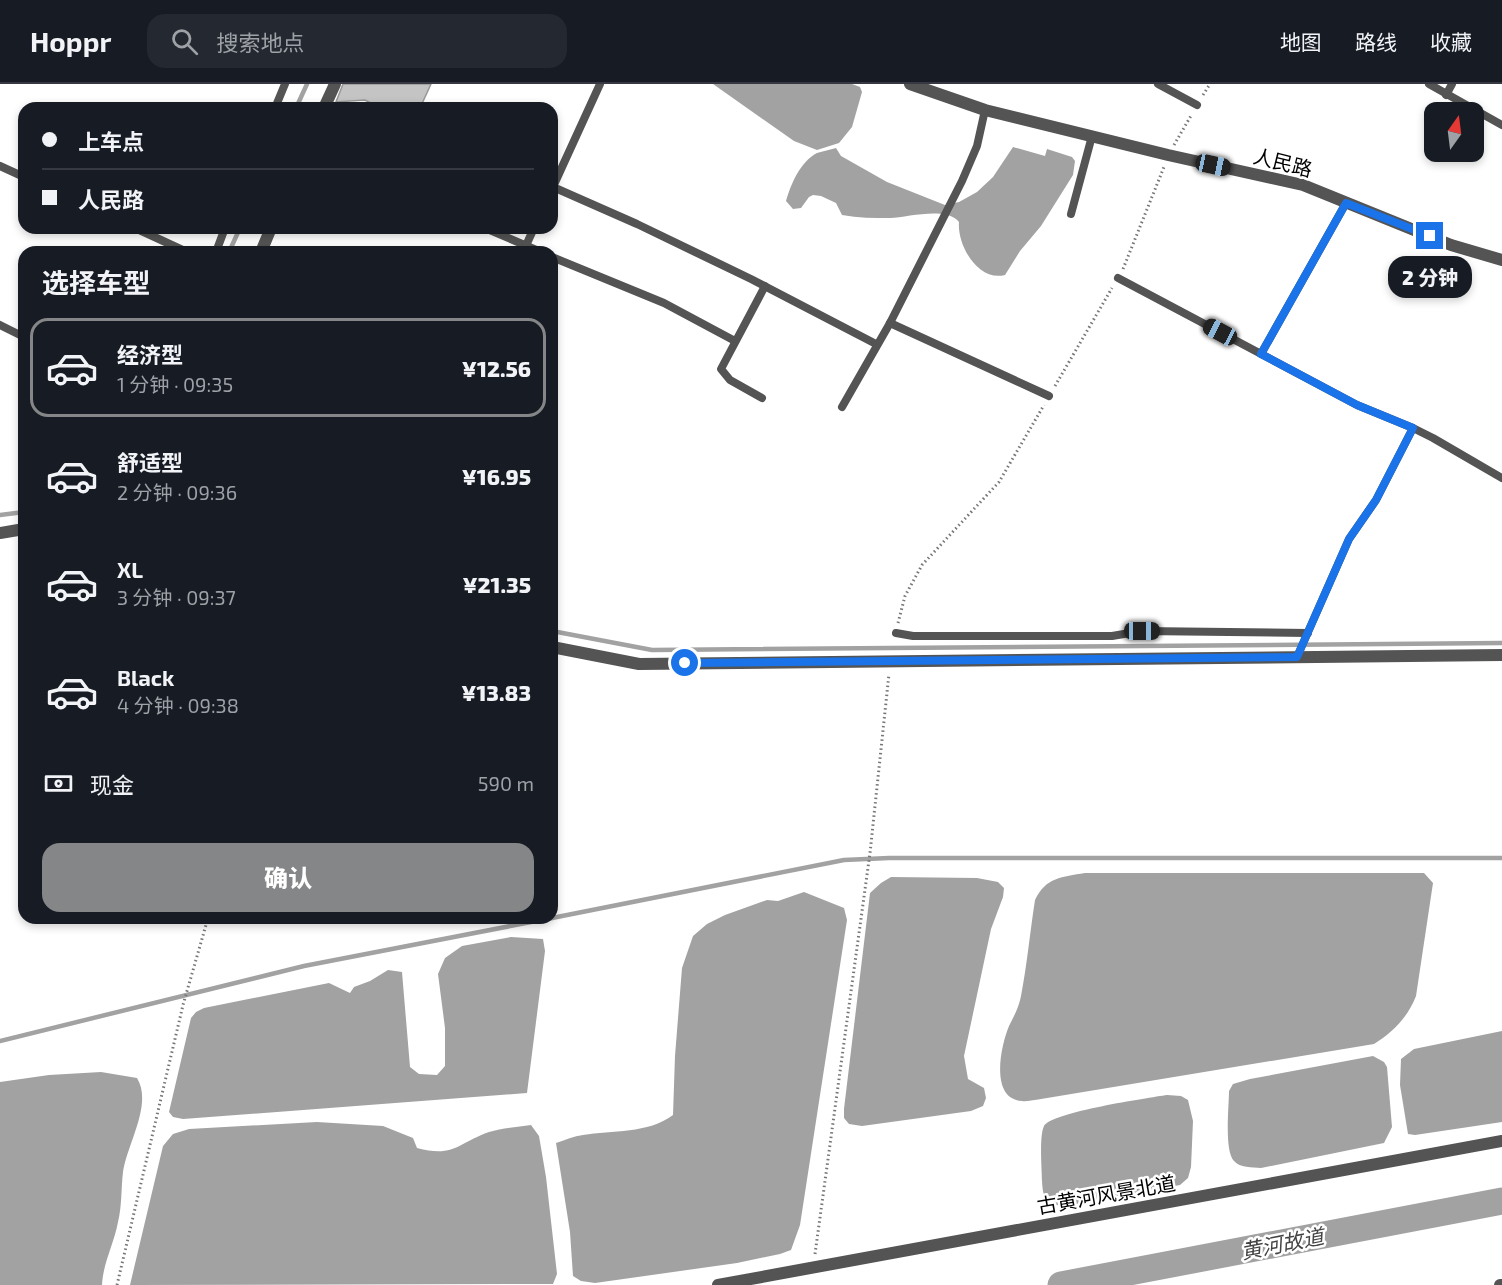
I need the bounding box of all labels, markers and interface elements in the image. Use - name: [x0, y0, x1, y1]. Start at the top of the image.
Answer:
- search box: [147, 14, 567, 68]
- text: Hoppr: [30, 24, 111, 58]
- icon: search: [168, 25, 201, 58]
- text: 搜索地点: [216, 29, 304, 55]
- text: 地图: [1280, 29, 1322, 54]
- text: 路线: [1355, 29, 1397, 54]
- text: 收藏: [1430, 29, 1472, 54]
- north arrow: [1424, 102, 1484, 162]
- map controls: [1424, 102, 1484, 162]
- text: 上车点: [78, 128, 144, 154]
- street label: 人民路: [1251, 143, 1315, 181]
- car: [1194, 152, 1232, 178]
- text: 人民路: [78, 186, 144, 212]
- route end: [1416, 222, 1443, 249]
- callout: 2 分钟: [1388, 257, 1472, 299]
- text: 2 分钟: [1402, 265, 1458, 289]
- text: 选择车型: [42, 266, 150, 298]
- car: [1200, 316, 1240, 348]
- icon: car: [45, 341, 99, 395]
- text: 经济型: [117, 341, 183, 367]
- text: ¥12.56: [462, 355, 531, 381]
- text: 1 分钟 · 09:35: [117, 372, 233, 396]
- icon: car: [45, 449, 99, 503]
- text: 舒适型: [117, 449, 183, 475]
- text: ¥16.95: [462, 463, 531, 489]
- text: 2 分钟 · 09:36: [117, 480, 237, 504]
- text: XL: [117, 556, 143, 582]
- icon: car: [45, 557, 99, 611]
- text: ¥21.35: [462, 571, 531, 597]
- text: 3 分钟 · 09:37: [117, 585, 236, 609]
- car: [1124, 622, 1160, 640]
- route start: [671, 649, 698, 676]
- text: Black: [117, 664, 174, 690]
- icon: car: [45, 665, 99, 719]
- text: ¥13.83: [461, 679, 531, 705]
- text: 4 分钟 · 09:38: [117, 693, 239, 717]
- icon: cash: [42, 767, 75, 800]
- text: 现金: [90, 771, 134, 797]
- text: 590 m: [478, 771, 534, 795]
- button: 确认: [42, 843, 534, 912]
- street label: 古黄河风景北道: [1035, 1170, 1177, 1218]
- water label: 黄河故道: [1238, 1222, 1329, 1263]

